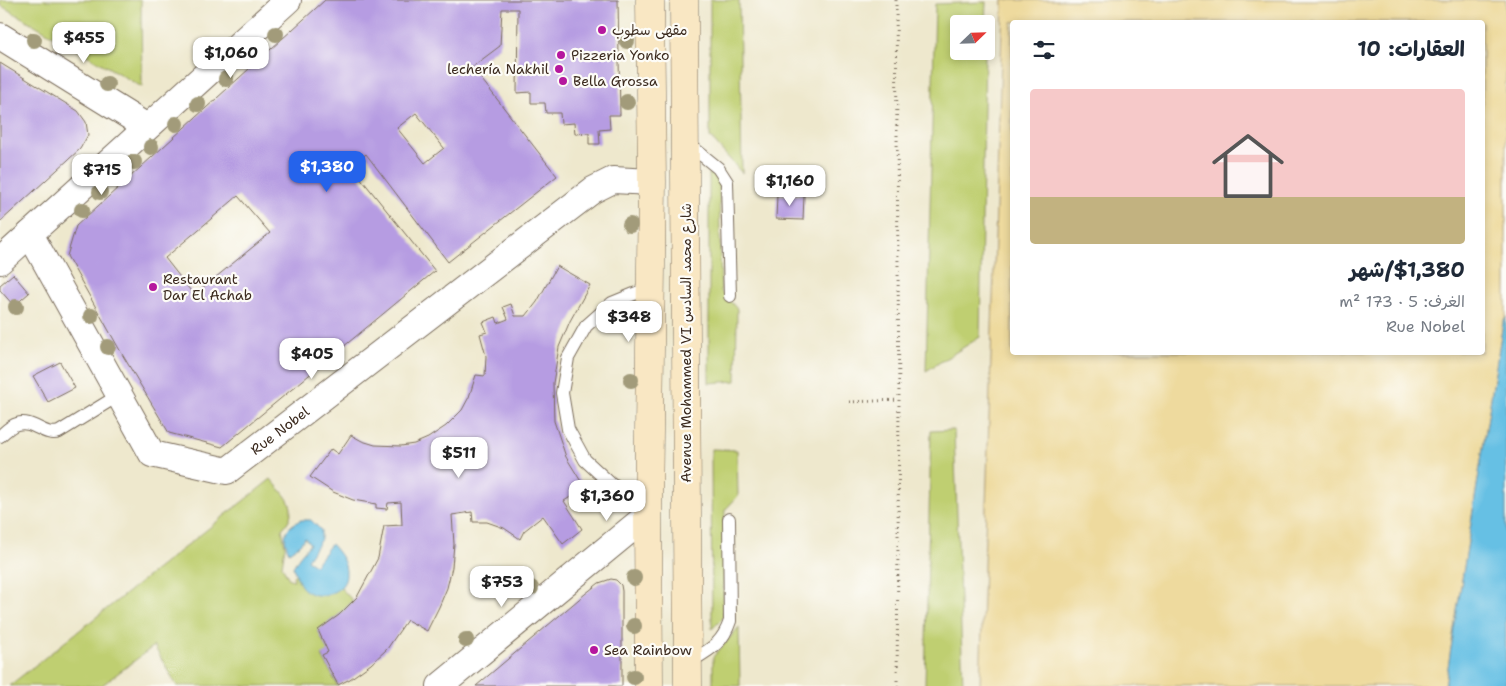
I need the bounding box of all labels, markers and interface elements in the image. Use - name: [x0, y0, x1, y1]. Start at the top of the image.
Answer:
- north arrow: [950, 15, 995, 60]
- map controls: [950, 15, 995, 60]
- place label: مقهى سطوب: [612, 21, 687, 40]
- pin: $455: [54, 22, 114, 64]
- marker: مقهى سطوب: [596, 24, 608, 36]
- text: $455: [63, 27, 105, 48]
- text: العقارات: 10: [1357, 35, 1465, 63]
- pin: $1,060: [190, 36, 272, 79]
- icon: filters: [1030, 36, 1058, 64]
- text: $1,060: [204, 42, 258, 63]
- place label: Pizzeria Yonko: [571, 46, 670, 64]
- marker: Pizzeria Yonko: [555, 49, 567, 61]
- place label: lechería Nakhil: [447, 60, 550, 78]
- marker: lechería Nakhil: [553, 63, 565, 75]
- place label: Bella Grossa: [573, 72, 658, 90]
- marker: Bella Grossa: [557, 75, 569, 87]
- icon: home: [1203, 121, 1293, 211]
- pin: $1,380: [286, 150, 368, 193]
- pin: $715: [72, 154, 132, 196]
- text: $1,380: [300, 156, 354, 177]
- text: $715: [83, 159, 121, 180]
- pin: $1,160: [749, 164, 831, 207]
- text: $1,160: [765, 170, 815, 191]
- street label: Avenue Mohammed VI شارع محمد السادس: [677, 203, 696, 483]
- text: $1,380/شهر: [1349, 256, 1465, 284]
- place label: Restaurant Dar El Achab: [163, 270, 252, 304]
- marker: Restaurant Dar El Achab: [147, 281, 159, 293]
- text: الغرف: 5 · 173 m²: [1339, 291, 1465, 312]
- pin: $348: [599, 300, 659, 343]
- text: $348: [607, 306, 651, 327]
- text: Rue Nobel: [1386, 316, 1465, 337]
- pin: $405: [282, 338, 342, 380]
- text: $405: [290, 343, 334, 364]
- street label: Rue Nobel: [247, 402, 313, 459]
- pin: $511: [429, 436, 489, 479]
- text: $511: [442, 442, 476, 463]
- pin: $1,360: [566, 480, 648, 522]
- text: $1,360: [580, 485, 634, 506]
- pin: $753: [472, 566, 532, 608]
- text: $753: [481, 571, 523, 592]
- place label: Sea Rainbow: [604, 641, 692, 659]
- marker: Sea Rainbow: [588, 644, 600, 656]

